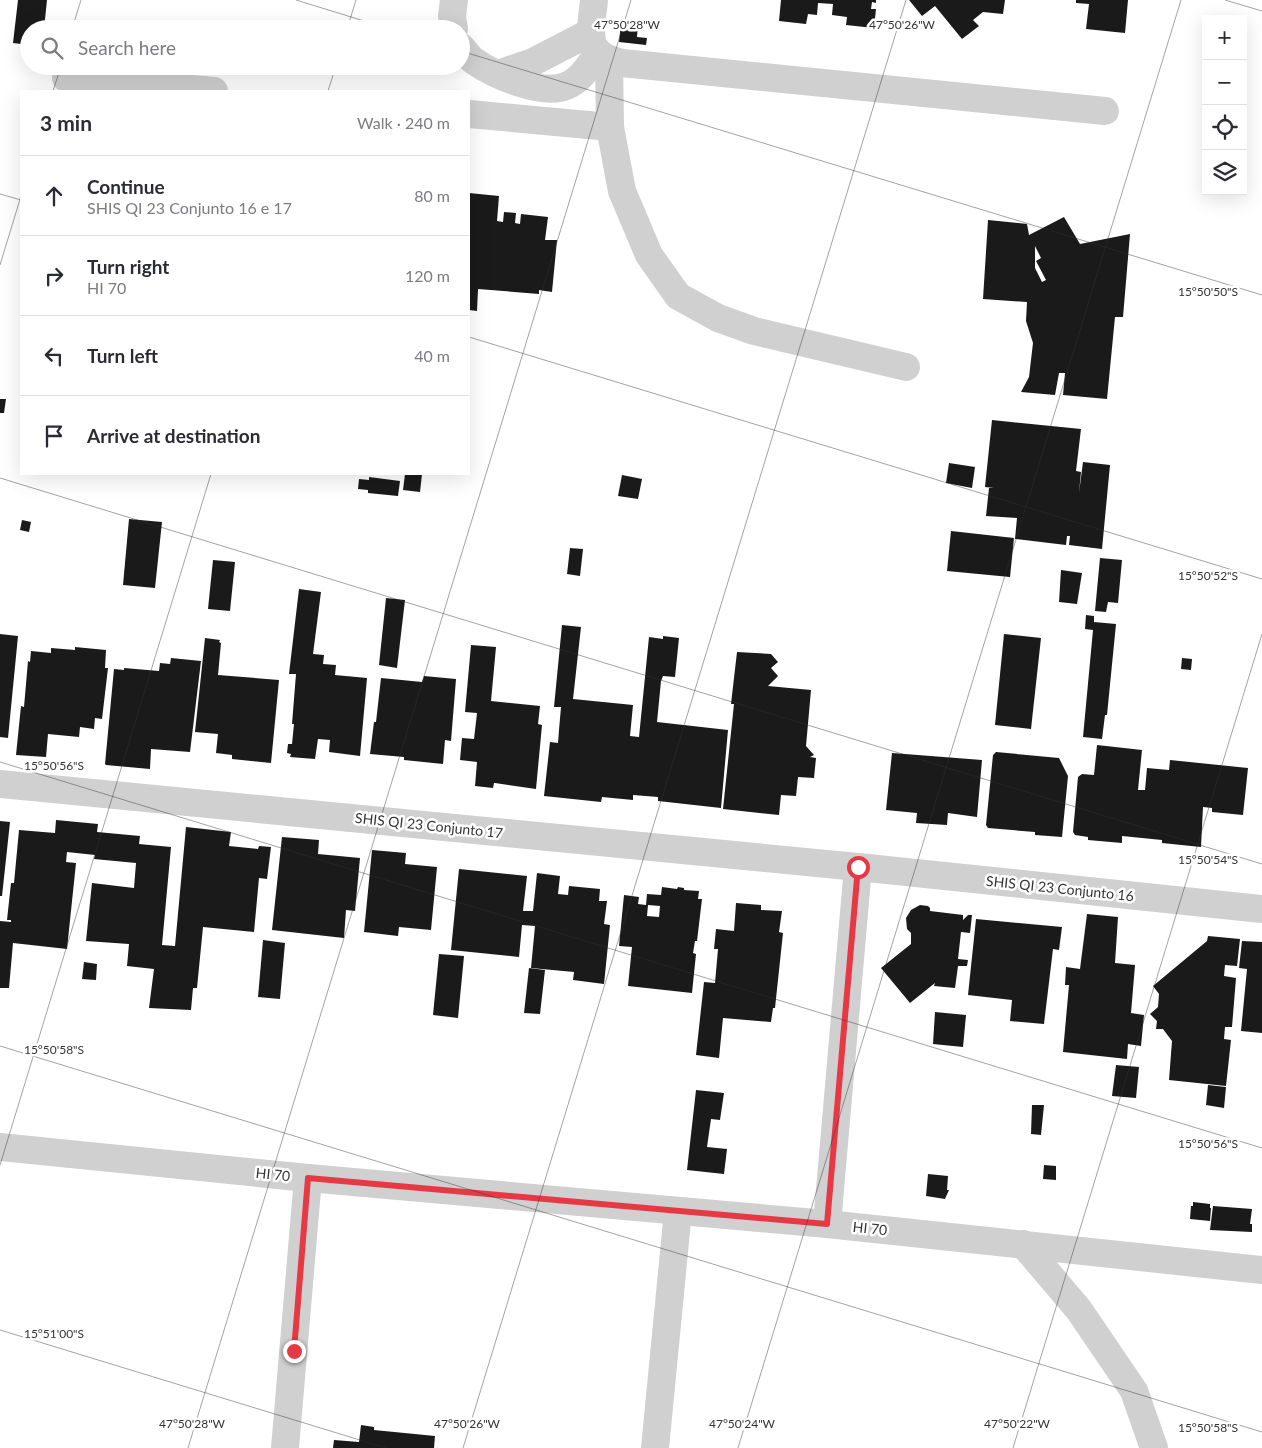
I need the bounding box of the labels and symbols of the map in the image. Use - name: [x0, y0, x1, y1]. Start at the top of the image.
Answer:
- text: 47°50'28"W: [594, 17, 661, 32]
- text: 47°50'26"W: [869, 17, 936, 32]
- text: 15°50'50"S: [1178, 284, 1238, 299]
- text: 15°50'52"S: [1178, 568, 1238, 583]
- text: 15°50'56"S: [24, 758, 84, 773]
- street label: SHIS QI 23 Conjunto 17: [354, 809, 504, 841]
- text: 15°50'54"S: [1178, 852, 1238, 867]
- route start: [847, 856, 870, 879]
- street label: SHIS QI 23 Conjunto 16: [985, 872, 1135, 904]
- text: 15°50'58"S: [24, 1042, 84, 1057]
- text: 15°50'56"S: [1178, 1136, 1238, 1151]
- street label: HI 70: [255, 1164, 291, 1184]
- street label: HI 70: [852, 1218, 888, 1238]
- text: 15°51'00"S: [24, 1326, 84, 1341]
- route end: [283, 1340, 306, 1363]
- text: 47°50'28"W: [159, 1416, 226, 1431]
- text: 47°50'26"W: [434, 1416, 501, 1431]
- text: 47°50'24"W: [709, 1416, 776, 1431]
- text: 47°50'22"W: [984, 1416, 1051, 1431]
- text: 15°50'58"S: [1178, 1420, 1238, 1435]

